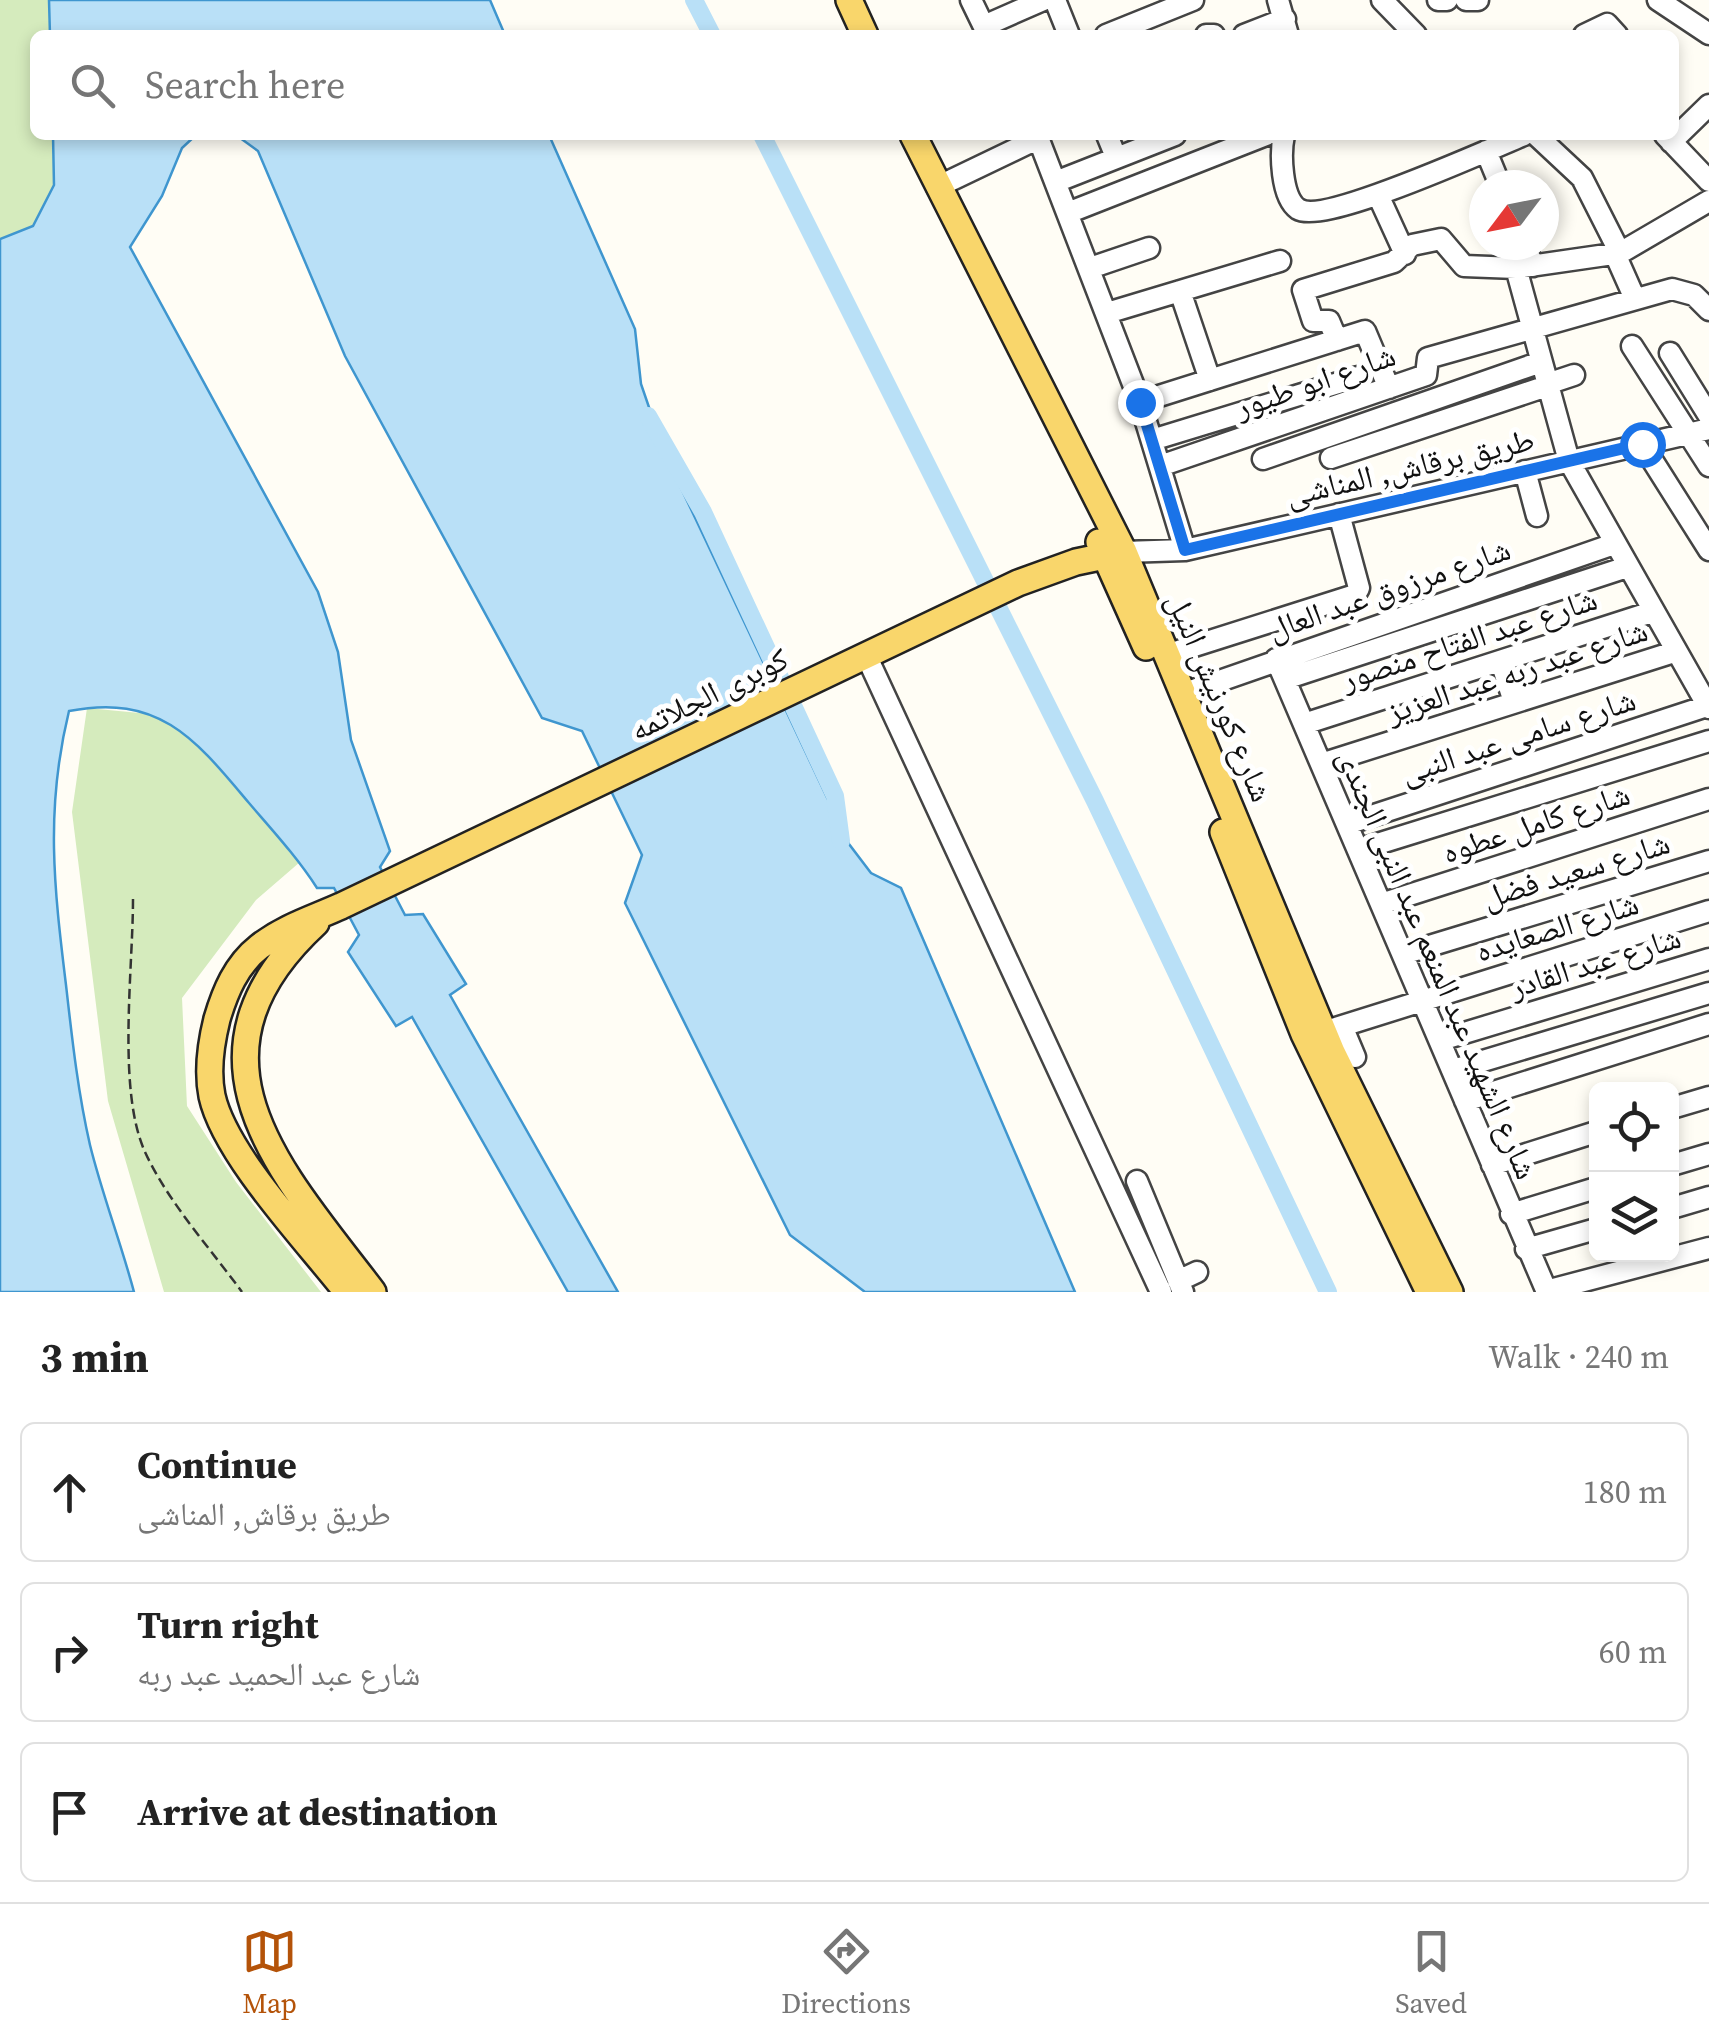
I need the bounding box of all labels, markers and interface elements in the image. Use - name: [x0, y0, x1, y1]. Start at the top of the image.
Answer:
- search box: [30, 30, 1679, 140]
- icon: search: [65, 58, 120, 113]
- text: Search here: [145, 59, 345, 111]
- north arrow: [1469, 170, 1559, 260]
- street label: شارع ابو طيور: [1228, 333, 1401, 429]
- route end: [1118, 380, 1164, 426]
- street label: طريق برقاش, المناشى: [1281, 417, 1539, 517]
- route start: [1620, 422, 1666, 468]
- street label: شارع مرزوق عبد العال: [1262, 527, 1516, 651]
- street label: شارع عبد الفتاح منصور: [1334, 577, 1603, 701]
- street label: شارع كورنيش النيل: [1156, 586, 1284, 808]
- street label: شارع عبد ربه عبد العزيز: [1380, 608, 1653, 734]
- street label: كوبرى الجلاتمه: [622, 637, 796, 751]
- street label: شارع سامى عبد النبى: [1395, 677, 1641, 795]
- street label: شارع الشهيد عبد المنعم عبد النبى الجندى: [1327, 742, 1549, 1186]
- street label: شارع كامل عطوه: [1436, 772, 1636, 874]
- street label: شارع سعيد فضل: [1477, 821, 1675, 919]
- street label: شارع الصعايده: [1470, 881, 1644, 973]
- street label: شارع عبد القادر: [1503, 915, 1686, 1009]
- map controls: [1589, 1082, 1679, 1262]
- button: locate: [1589, 1082, 1679, 1172]
- button: layers: [1589, 1172, 1679, 1262]
- text: 3 min: [40, 1328, 149, 1386]
- text: Walk · 240 m: [1488, 1335, 1669, 1379]
- text: Continue: [137, 1439, 297, 1491]
- icon: ahead: [42, 1465, 97, 1520]
- text: 180 m: [1583, 1470, 1667, 1514]
- text: طريق برقاش, المناشى: [137, 1492, 391, 1536]
- text: Turn right: [137, 1599, 319, 1651]
- icon: right: [42, 1625, 97, 1680]
- text: 60 m: [1599, 1630, 1667, 1674]
- text: شارع عبد الحميد عبد ربه: [137, 1652, 420, 1696]
- icon: arrive: [42, 1785, 97, 1840]
- text: Arrive at destination: [137, 1786, 498, 1838]
- tab: Map: [242, 1924, 297, 2022]
- tab: Directions: [781, 1924, 911, 2022]
- tab: Saved: [1395, 1924, 1467, 2022]

